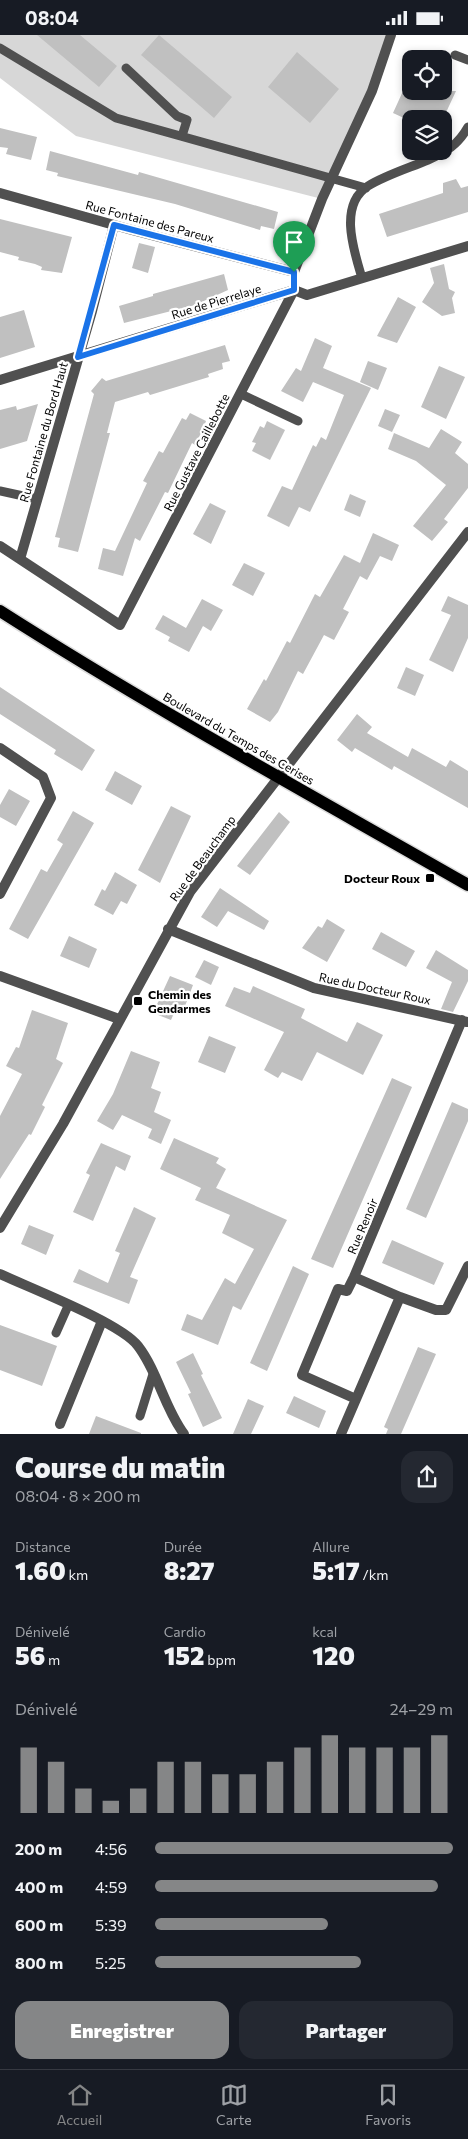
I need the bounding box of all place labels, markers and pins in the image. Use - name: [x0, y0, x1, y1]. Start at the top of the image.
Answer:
- pin: [273, 221, 315, 272]
- place label: Docteur Roux: [344, 871, 420, 885]
- marker: Docteur Roux: [424, 872, 436, 884]
- place label: Chemin des Gendarmes: [148, 987, 212, 1015]
- marker: Chemin des Gendarmes: [132, 995, 144, 1007]

